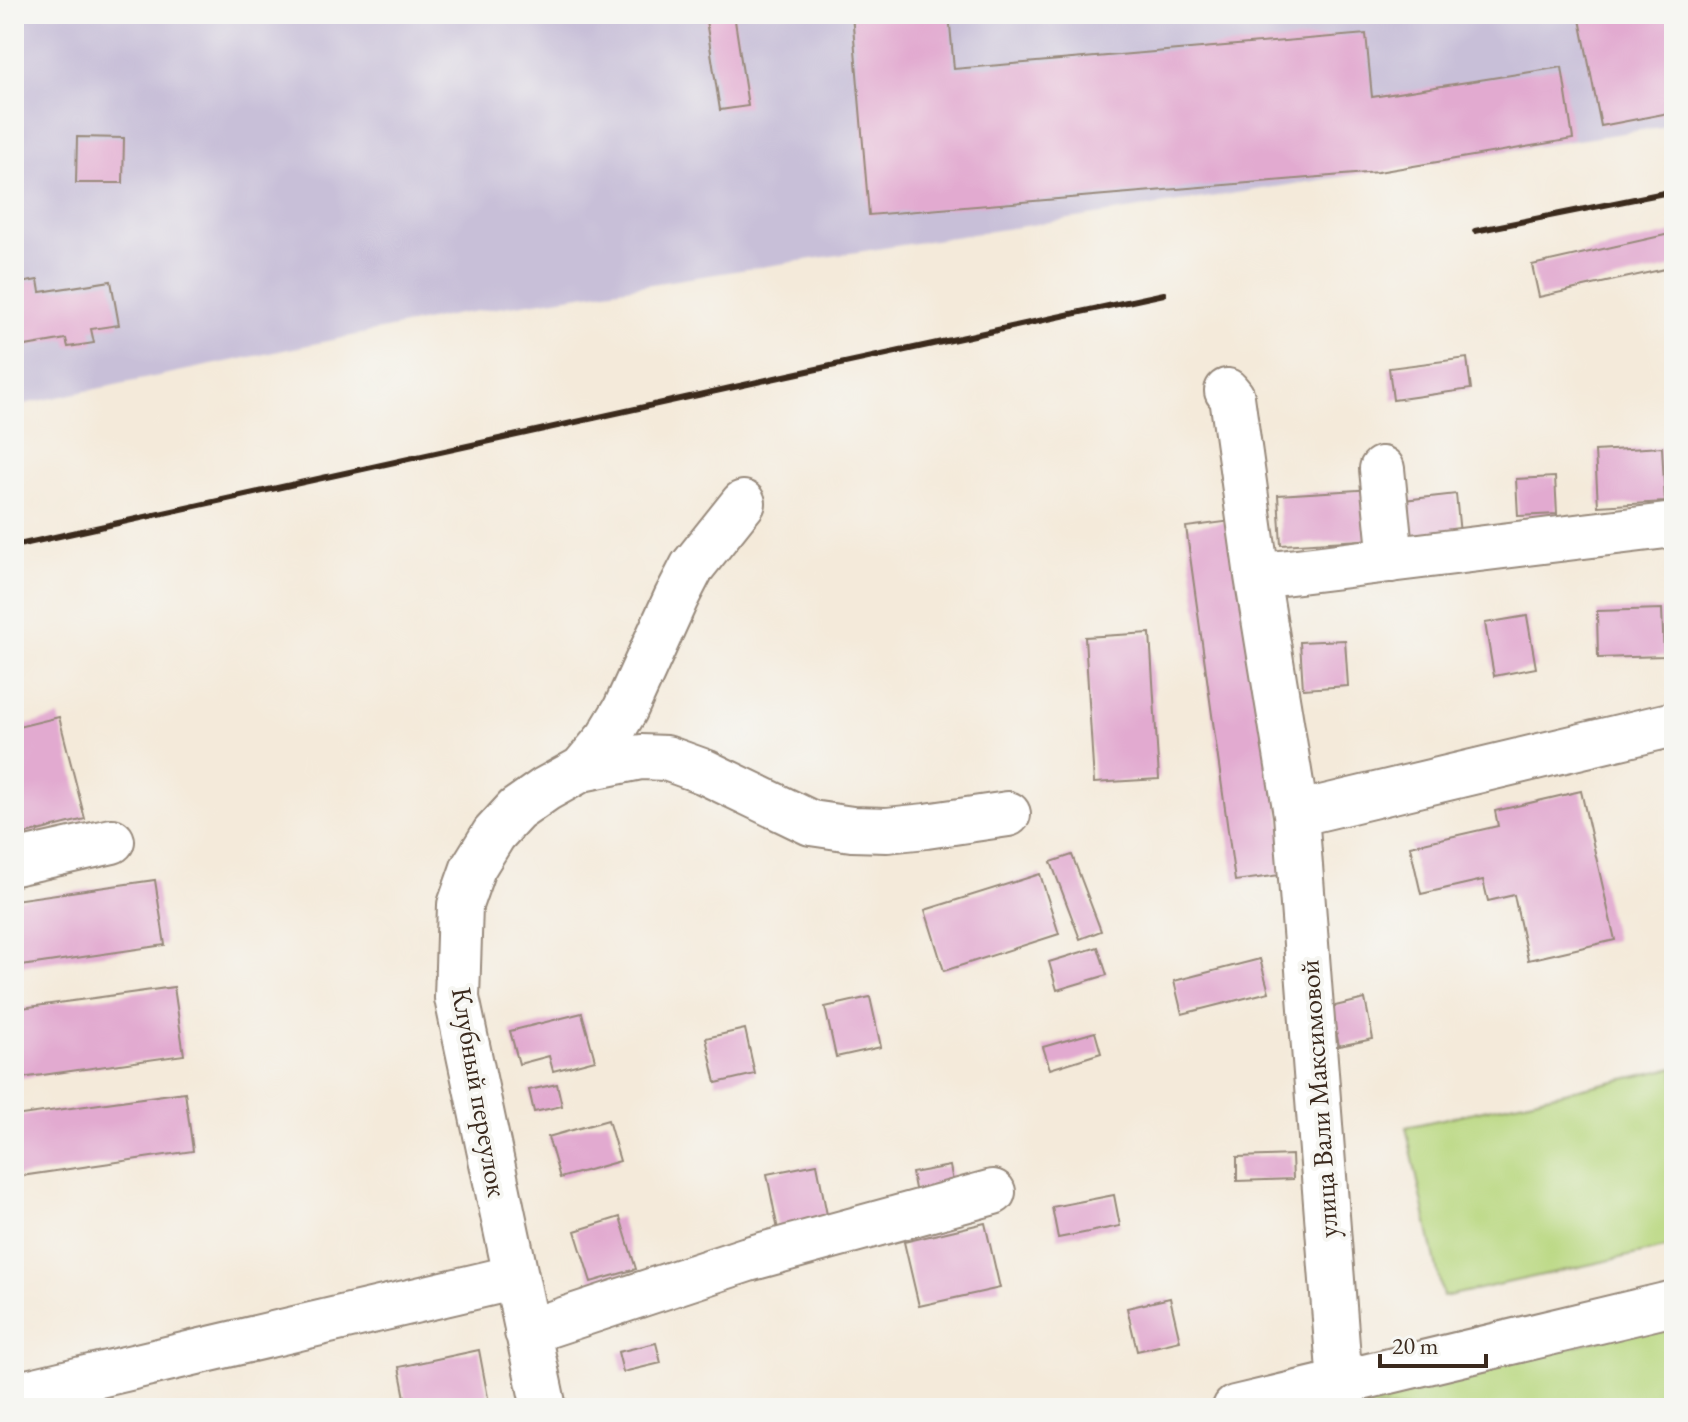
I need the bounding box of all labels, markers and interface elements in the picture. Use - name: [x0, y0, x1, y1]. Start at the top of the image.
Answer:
- street label: улица Вали Максимовой: [1290, 959, 1346, 1239]
- street label: Клубный переулок: [444, 984, 516, 1200]
- scale bar: [1380, 1318, 1486, 1368]
- text: 20 m: [1392, 1330, 1439, 1361]

